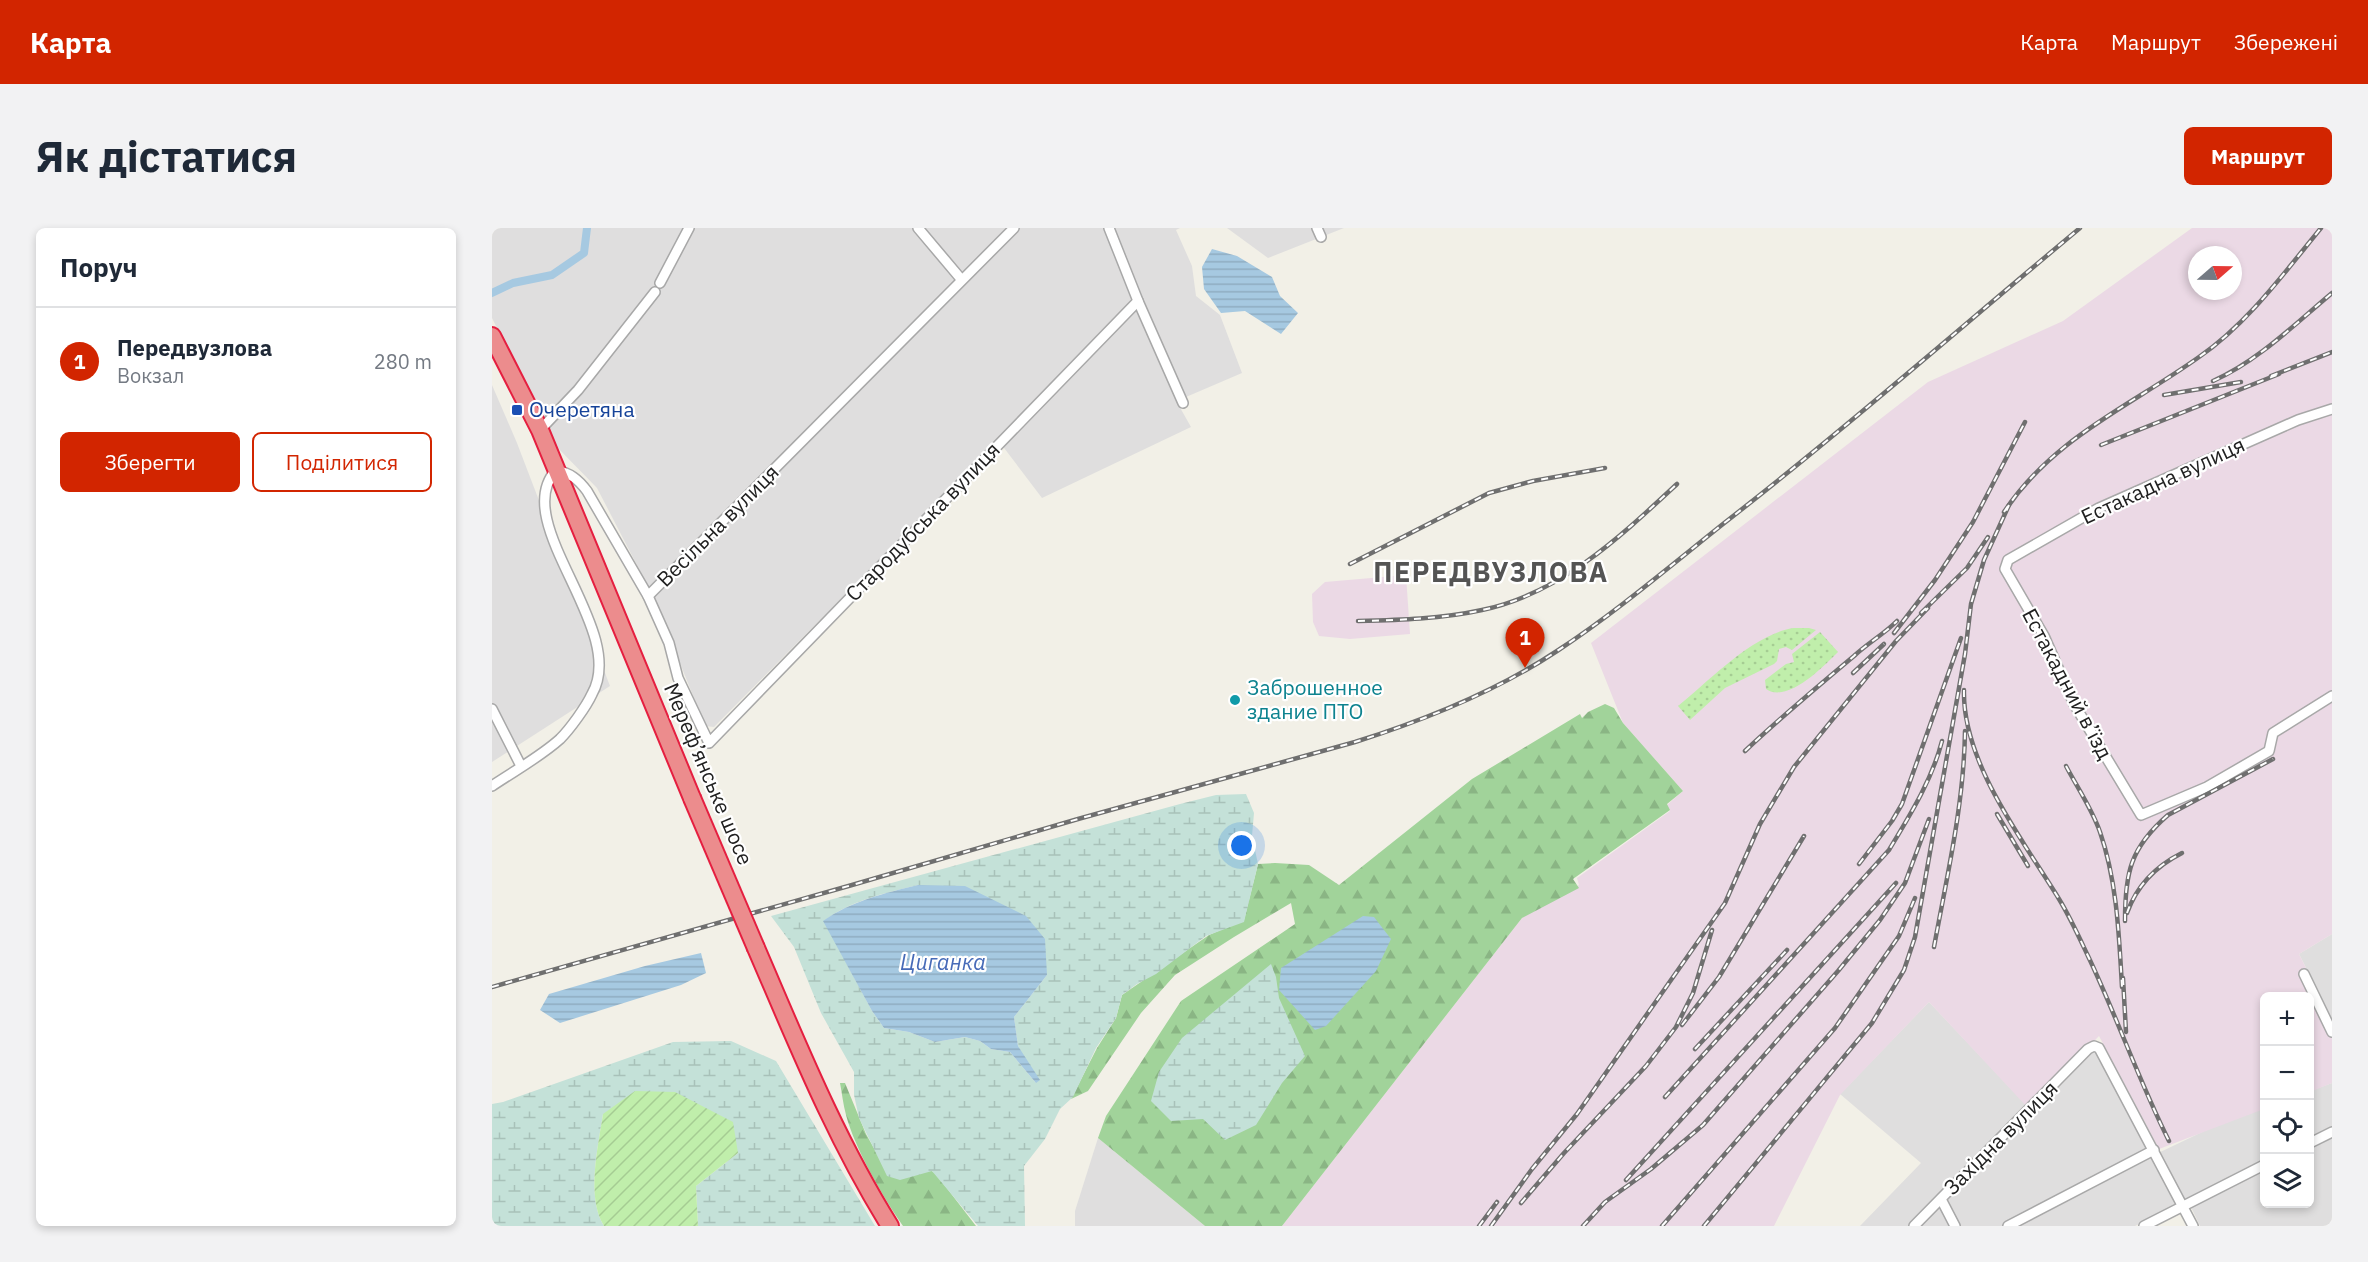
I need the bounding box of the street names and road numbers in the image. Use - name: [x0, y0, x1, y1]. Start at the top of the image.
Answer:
- street label: Естакадна вулиця: [2076, 430, 2249, 530]
- street label: Стародубська вулиця: [839, 436, 1006, 607]
- street label: Весільна вулиця: [650, 458, 785, 593]
- street label: Естакадний в’їзд: [2016, 603, 2120, 764]
- street label: Мереф’янське шосе: [658, 678, 760, 869]
- street label: Західна вулиця: [1937, 1074, 2063, 1200]

